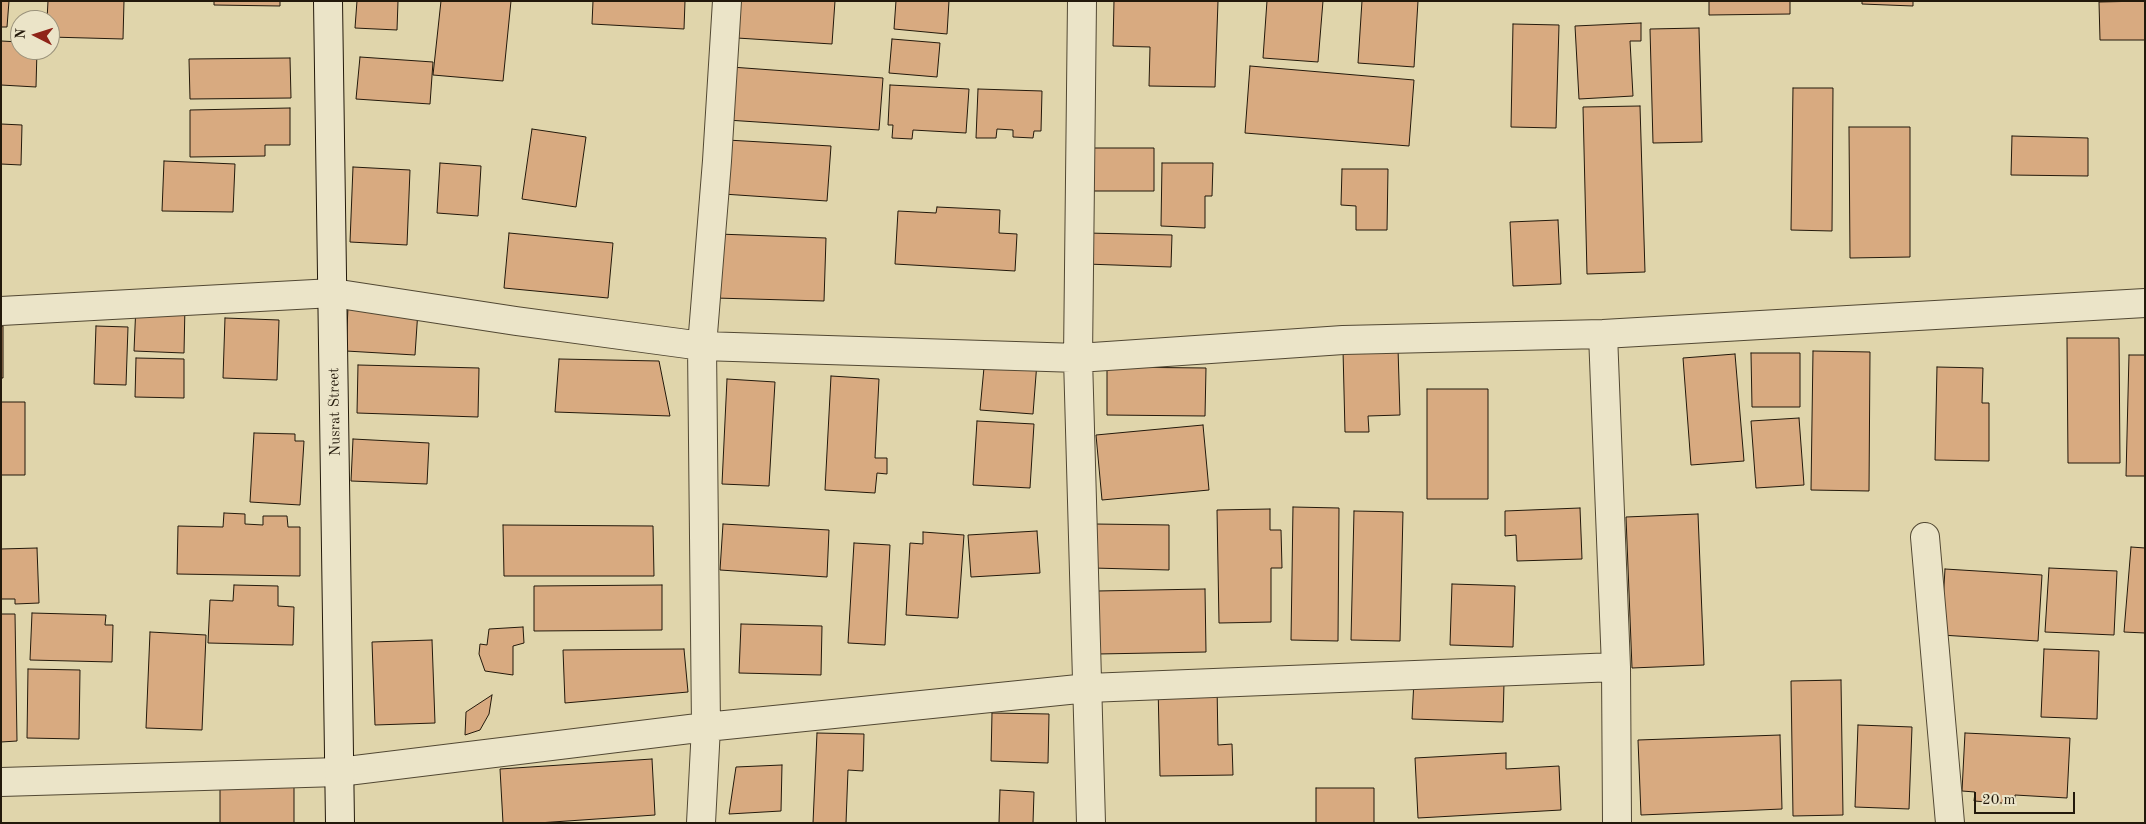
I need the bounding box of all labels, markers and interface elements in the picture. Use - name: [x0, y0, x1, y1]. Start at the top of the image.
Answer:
- north arrow: [10, 10, 60, 60]
- text: N: [14, 28, 28, 40]
- street label: Nusrat Street: [325, 367, 345, 457]
- scale bar: [1976, 782, 2077, 814]
- text: 20 m: [1982, 793, 2016, 808]

